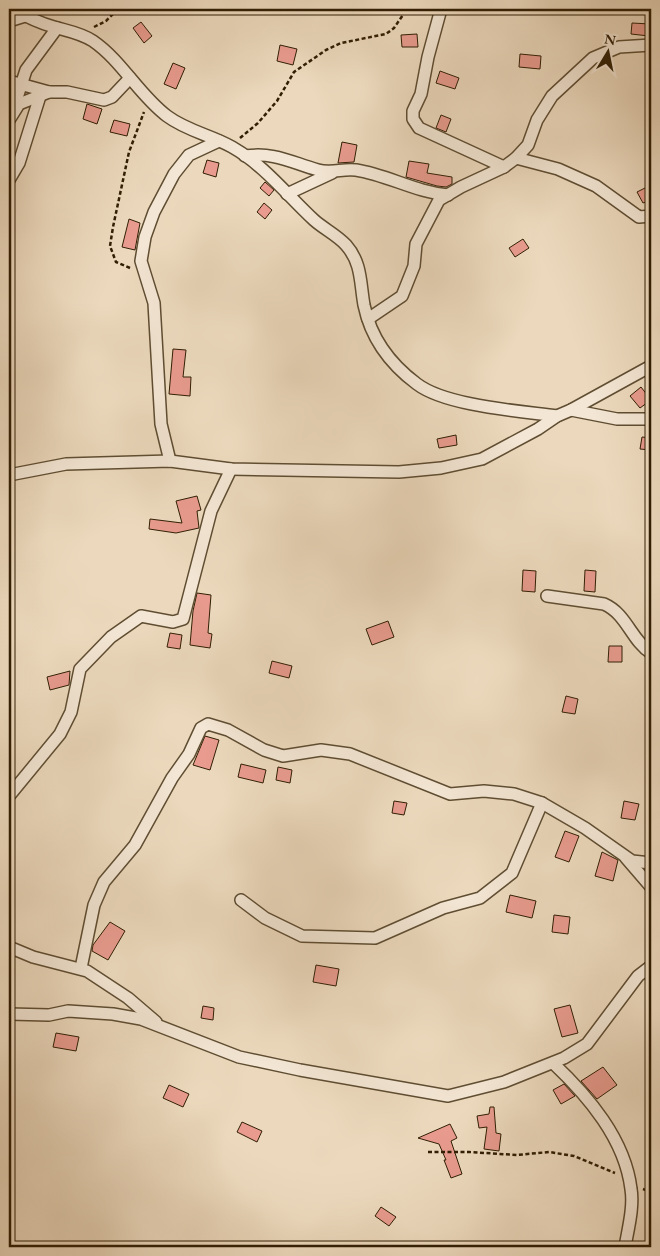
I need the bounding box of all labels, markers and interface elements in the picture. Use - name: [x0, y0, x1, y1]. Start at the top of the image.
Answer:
- north arrow: [582, 28, 632, 78]
- text: N: [603, 29, 618, 49]

